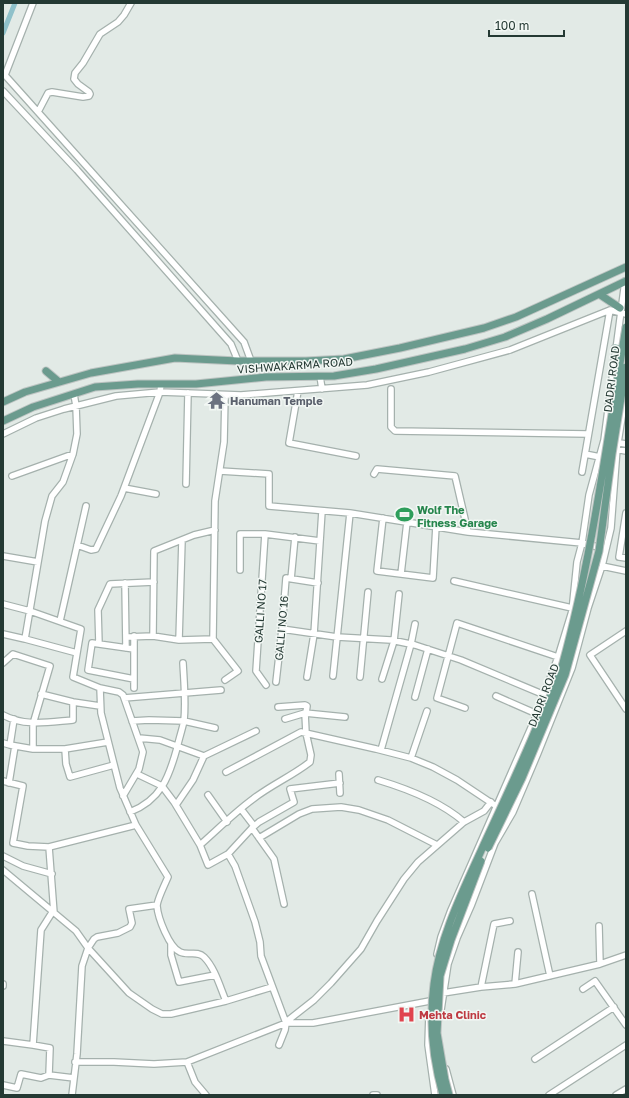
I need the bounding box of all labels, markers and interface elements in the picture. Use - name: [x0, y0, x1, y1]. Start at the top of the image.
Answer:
- scale bar: [489, 12, 564, 38]
- text: 100 m: [495, 18, 529, 33]
- street label: DADRI ROAD: [600, 345, 622, 413]
- street label: VISHWAKARMA ROAD: [237, 354, 354, 376]
- temple icon: Hanuman Temple: [207, 390, 227, 410]
- place label: Hanuman Temple: [230, 394, 323, 407]
- place label: Wolf The Fitness Garage: [417, 503, 498, 529]
- sports icon: Wolf The Fitness Garage: [394, 505, 414, 525]
- street label: GALLI NO 17: [251, 578, 269, 643]
- street label: GALLI NO 16: [272, 595, 290, 661]
- street label: DADRI ROAD: [525, 661, 561, 728]
- hospital icon: Mehta Clinic: [396, 1004, 416, 1024]
- place label: Mehta Clinic: [419, 1008, 487, 1021]

